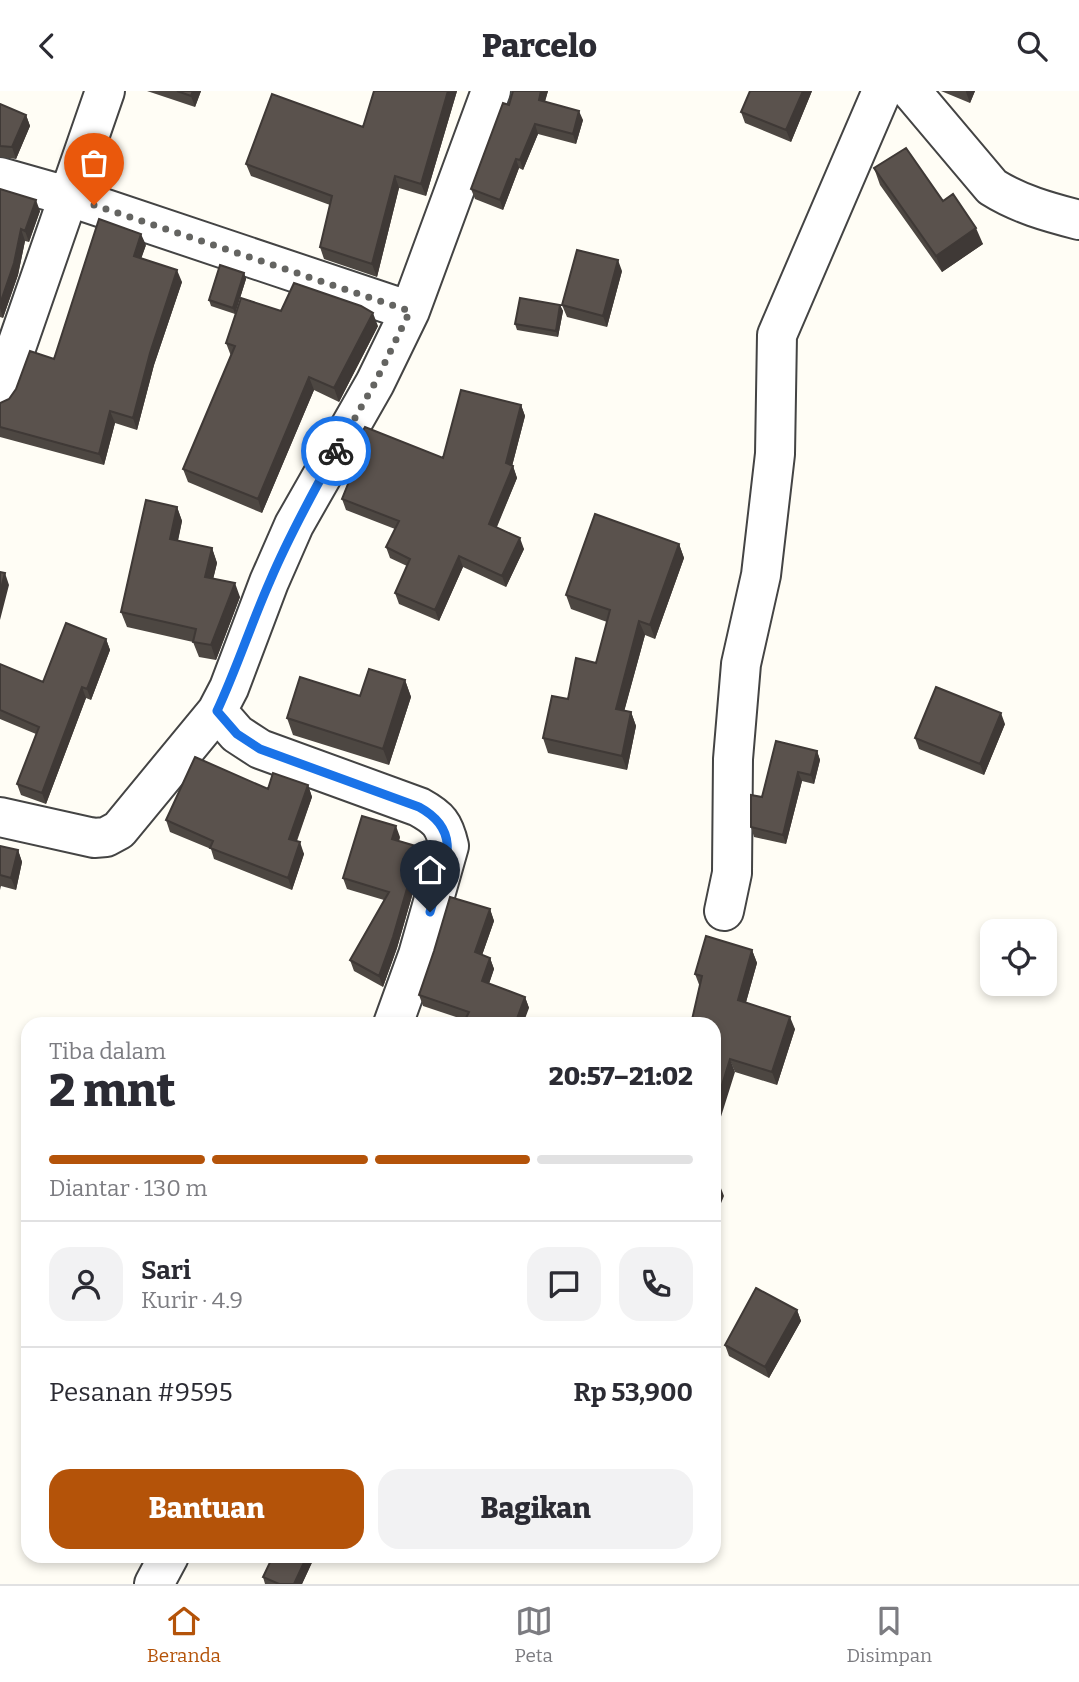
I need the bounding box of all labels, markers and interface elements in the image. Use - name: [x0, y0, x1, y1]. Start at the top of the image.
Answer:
- icon: back: [28, 27, 66, 65]
- text: Parcelo: [482, 27, 597, 65]
- icon: search: [1013, 27, 1051, 65]
- pin: [64, 133, 124, 205]
- icon: bag: [75, 144, 113, 182]
- courier: [301, 416, 371, 486]
- icon: bike: [317, 432, 355, 470]
- pin: [400, 840, 460, 912]
- icon: home: [411, 851, 449, 889]
- map controls: [980, 919, 1057, 996]
- button: locate: [980, 919, 1057, 996]
- text: Tiba dalam: [49, 1037, 166, 1065]
- text: 20:57–21:02: [549, 1061, 693, 1092]
- text: 2 mnt: [49, 1063, 176, 1118]
- text: Diantar · 130 m: [49, 1174, 207, 1202]
- button: person: [49, 1247, 123, 1321]
- button: chat: [527, 1247, 601, 1321]
- button: phone: [619, 1247, 693, 1321]
- text: Sari: [141, 1255, 191, 1286]
- text: Kurir · 4.9: [141, 1286, 243, 1314]
- text: Pesanan #9595: [49, 1377, 233, 1408]
- text: Rp 53,900: [574, 1377, 693, 1408]
- button: Bantuan: [49, 1469, 364, 1549]
- button: Bagikan: [378, 1469, 693, 1549]
- tab: Beranda: [147, 1602, 221, 1667]
- tab: Peta: [514, 1602, 553, 1667]
- tab: Disimpan: [847, 1602, 932, 1667]

